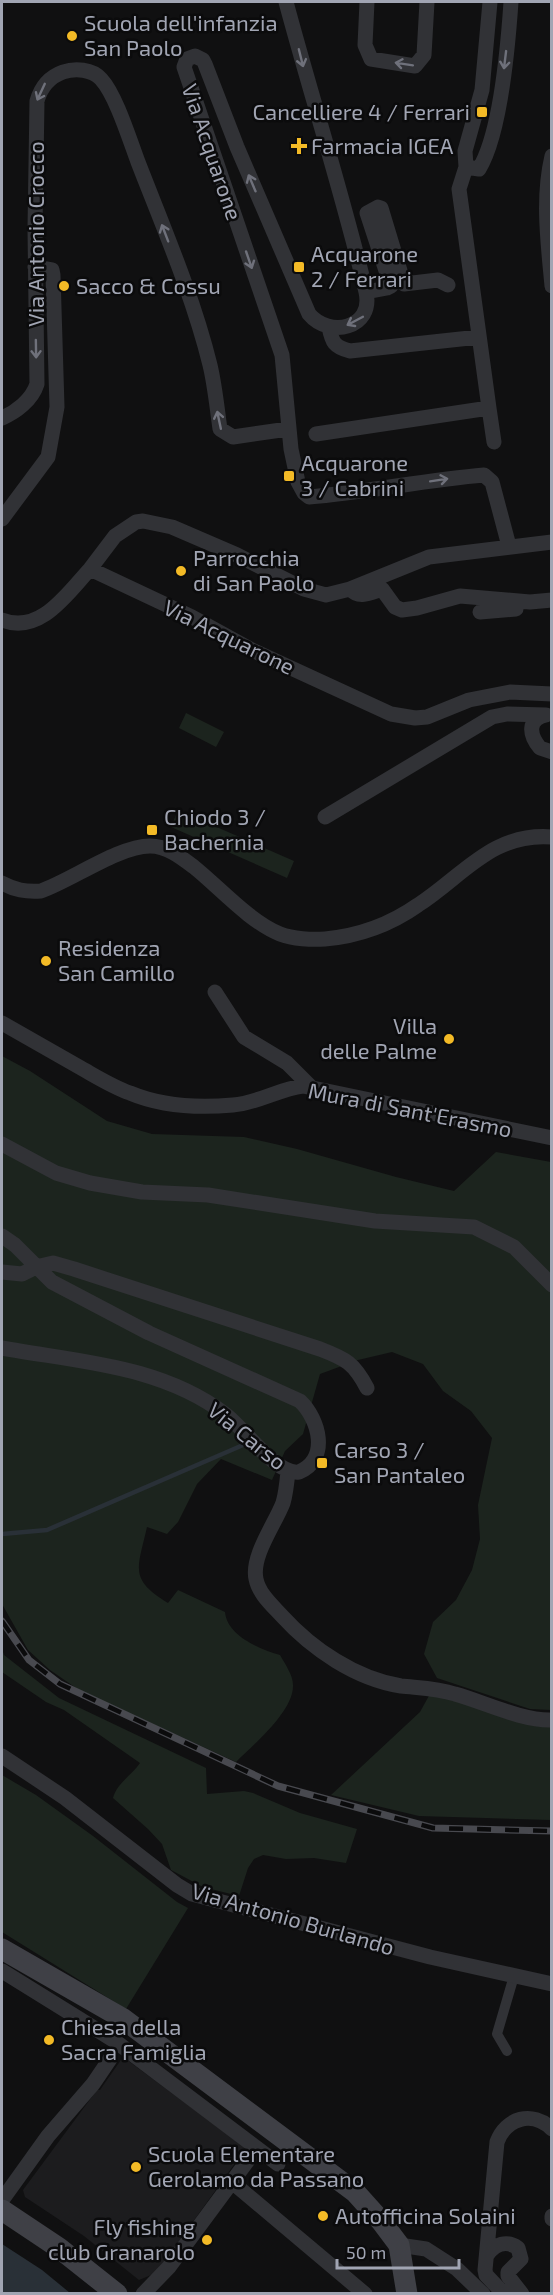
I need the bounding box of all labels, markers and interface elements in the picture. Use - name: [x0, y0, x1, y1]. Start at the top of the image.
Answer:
- place label: Scuola dell'infanzia San Paolo: [84, 9, 278, 60]
- marker: Scuola dell'infanzia San Paolo: [65, 29, 79, 43]
- one-way arrow: [296, 48, 307, 67]
- one-way arrow: [499, 49, 510, 69]
- one-way arrow: [394, 59, 414, 70]
- street label: Via Acquarone: [177, 80, 248, 223]
- one-way arrow: [35, 83, 46, 101]
- place label: Cancelliere 4 / Ferrari: [253, 98, 470, 124]
- marker: Cancelliere 4 / Ferrari: [475, 105, 489, 119]
- place label: Farmacia IGEA: [311, 132, 454, 158]
- marker: Farmacia IGEA: [292, 139, 306, 153]
- street label: Via Antonio Crocco: [22, 141, 48, 327]
- one-way arrow: [246, 174, 257, 193]
- one-way arrow: [159, 224, 170, 243]
- place label: Acquarone 2 / Ferrari: [311, 240, 418, 291]
- one-way arrow: [245, 250, 256, 269]
- marker: Acquarone 2 / Ferrari: [292, 260, 306, 274]
- place label: Sacco & Cossu: [76, 272, 221, 298]
- marker: Sacco & Cossu: [57, 279, 71, 293]
- one-way arrow: [347, 315, 364, 327]
- one-way arrow: [30, 339, 42, 359]
- one-way arrow: [213, 411, 225, 430]
- place label: Acquarone 3 / Cabrini: [301, 449, 408, 500]
- marker: Acquarone 3 / Cabrini: [282, 469, 296, 483]
- one-way arrow: [429, 474, 449, 485]
- place label: Parrocchia di San Paolo: [193, 544, 315, 595]
- marker: Parrocchia di San Paolo: [174, 564, 188, 578]
- street label: Via Acquarone: [160, 593, 299, 679]
- place label: Chiodo 3 / Bachernia: [164, 803, 266, 854]
- marker: Chiodo 3 / Bachernia: [145, 823, 159, 837]
- place label: Residenza San Camillo: [58, 934, 175, 985]
- marker: Residenza San Camillo: [39, 954, 53, 968]
- place label: Villa delle Palme: [320, 1012, 437, 1063]
- marker: Villa delle Palme: [442, 1032, 456, 1046]
- street label: Mura di Sant'Erasmo: [306, 1077, 514, 1142]
- street label: Via Carso: [203, 1396, 292, 1475]
- place label: Carso 3 / San Pantaleo: [334, 1436, 465, 1487]
- marker: Carso 3 / San Pantaleo: [315, 1456, 329, 1470]
- street label: Via Antonio Burlando: [189, 1877, 398, 1959]
- place label: Chiesa della Sacra Famiglia: [61, 2013, 207, 2064]
- marker: Chiesa della Sacra Famiglia: [42, 2033, 56, 2047]
- place label: Scuola Elementare Gerolamo da Passano: [148, 2140, 364, 2191]
- marker: Scuola Elementare Gerolamo da Passano: [129, 2160, 143, 2174]
- place label: Autofficina Solaini: [335, 2202, 516, 2228]
- marker: Autofficina Solaini: [316, 2209, 330, 2223]
- place label: Fly fishing club Granarolo: [48, 2213, 195, 2264]
- scale bar: [337, 2232, 458, 2270]
- marker: Fly fishing club Granarolo: [200, 2233, 214, 2247]
- text: 50 m: [346, 2241, 386, 2263]

